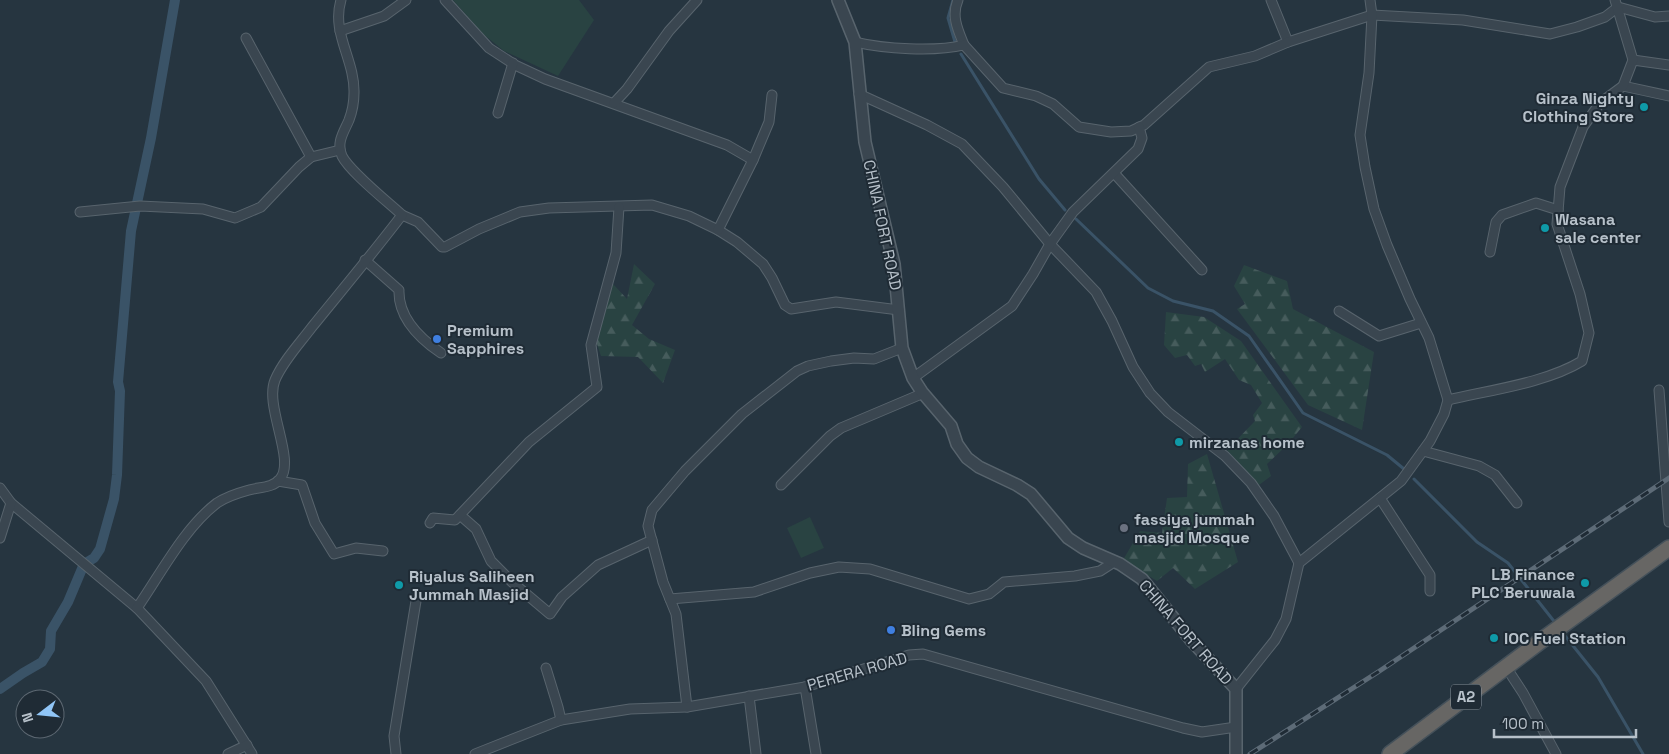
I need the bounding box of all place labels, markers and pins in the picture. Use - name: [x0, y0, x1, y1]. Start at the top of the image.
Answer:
- place label: Ginza Nighty Clothing Store: [1523, 88, 1634, 127]
- marker: Ginza Nighty Clothing Store: [1638, 101, 1650, 113]
- place label: Wasana sale center: [1555, 209, 1641, 248]
- marker: Wasana sale center: [1539, 222, 1551, 234]
- place label: Premium Sapphires: [447, 320, 524, 359]
- marker: Premium Sapphires: [431, 333, 443, 345]
- place label: mirzanas home: [1189, 432, 1305, 453]
- marker: mirzanas home: [1173, 436, 1185, 448]
- place label: fassiya jummah masjid Mosque: [1134, 509, 1255, 548]
- marker: fassiya jummah masjid Mosque: [1118, 522, 1130, 534]
- place label: LB Finance PLC Beruwala: [1471, 564, 1575, 603]
- place label: Riyalus Saliheen Jummah Masjid: [409, 566, 535, 605]
- marker: LB Finance PLC Beruwala: [1579, 577, 1591, 589]
- marker: Riyalus Saliheen Jummah Masjid: [393, 579, 405, 591]
- place label: Bling Gems: [901, 620, 986, 641]
- marker: Bling Gems: [885, 624, 897, 636]
- place label: IOC Fuel Station: [1504, 628, 1626, 649]
- marker: IOC Fuel Station: [1488, 632, 1500, 644]

